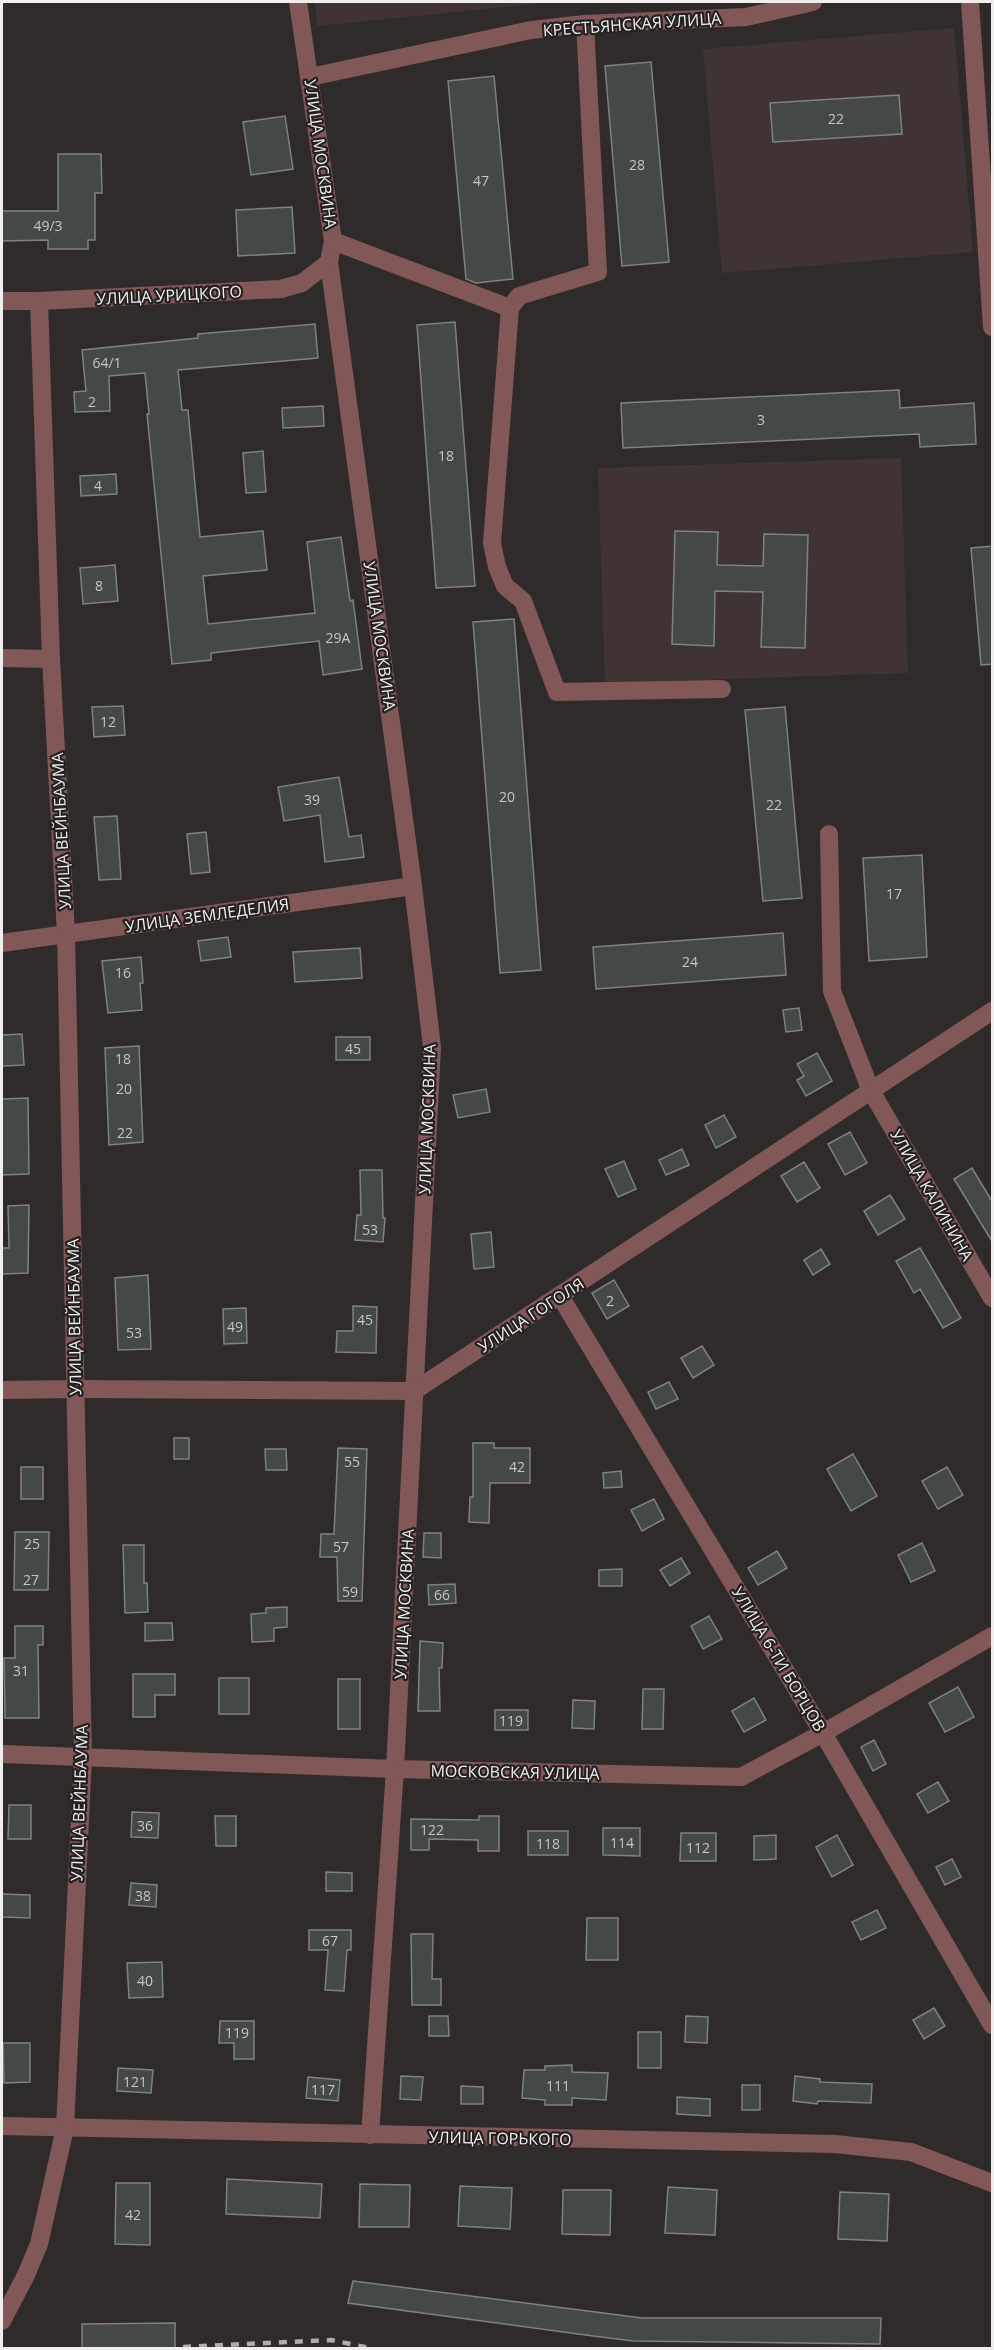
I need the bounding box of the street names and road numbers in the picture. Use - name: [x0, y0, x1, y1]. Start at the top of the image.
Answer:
- street label: КРЕСТЬЯНСКАЯ УЛИЦА: [542, 7, 723, 41]
- street label: УЛИЦА МОСКВИНА: [300, 78, 342, 231]
- street label: УЛИЦА УРИЦКОГО: [96, 280, 242, 310]
- street label: УЛИЦА МОСКВИНА: [359, 560, 401, 713]
- street label: УЛИЦА ВЕЙНБАУМА: [46, 751, 76, 910]
- street label: УЛИЦА ЗЕМЛЕДЕЛИЯ: [124, 893, 290, 937]
- street label: УЛИЦА МОСКВИНА: [413, 1043, 441, 1195]
- street label: УЛИЦА КАЛИНИНА: [885, 1125, 979, 1266]
- street label: УЛИЦА ВЕЙНБАУМА: [62, 1238, 86, 1396]
- street label: УЛИЦА ГОГОЛЯ: [474, 1272, 588, 1358]
- street label: УЛИЦА МОСКВИНА: [389, 1527, 419, 1680]
- street label: УЛИЦА 6-ТИ БОРЦОВ: [727, 1583, 831, 1735]
- street label: УЛИЦА ВЕЙНБАУМА: [65, 1723, 93, 1882]
- street label: МОСКОВСКАЯ УЛИЦА: [430, 1760, 600, 1784]
- street label: УЛИЦА ГОРЬКОГО: [428, 2126, 572, 2150]

